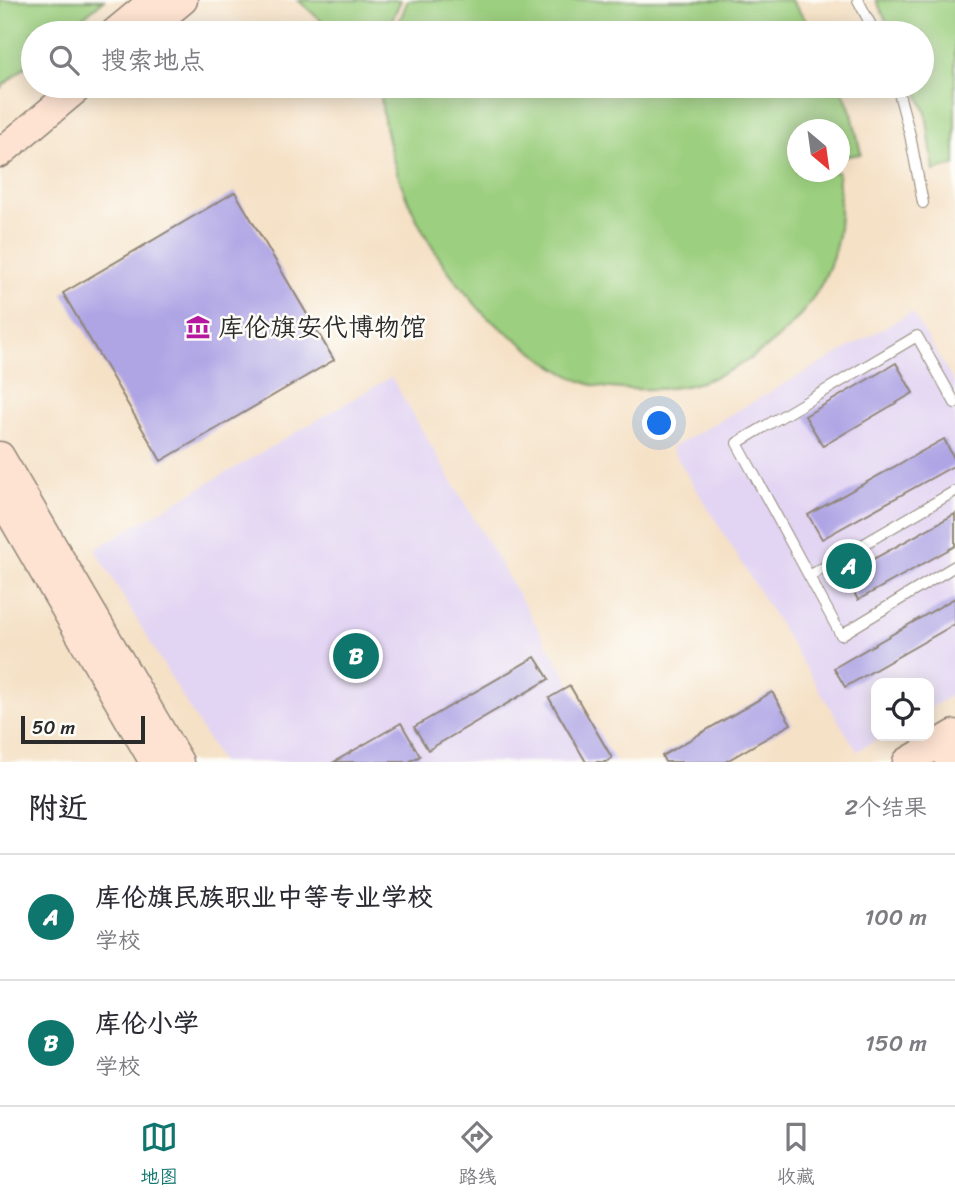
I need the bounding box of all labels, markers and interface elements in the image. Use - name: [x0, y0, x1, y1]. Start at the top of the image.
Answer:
- search box: [21, 21, 934, 98]
- text: 搜索地点: [101, 37, 205, 83]
- icon: search: [45, 41, 83, 79]
- north arrow: [787, 119, 850, 182]
- place label: 库伦旗安代博物馆: [218, 304, 426, 350]
- museum icon: 库伦旗安代博物馆: [184, 313, 212, 341]
- your location: [642, 406, 676, 440]
- pin: A: [826, 540, 872, 592]
- pin: B: [333, 630, 379, 682]
- map controls: [871, 678, 934, 741]
- button: locate: [871, 678, 934, 741]
- text: 50 m: [32, 711, 75, 744]
- scale bar: [21, 713, 145, 745]
- text: 附近: [28, 781, 88, 835]
- text: 2个结果: [845, 787, 927, 828]
- text: 库伦旗民族职业中等专业学校: [95, 874, 433, 920]
- text: A: [43, 897, 59, 938]
- text: 100 m: [864, 897, 927, 938]
- text: 学校: [95, 920, 141, 961]
- text: 库伦小学: [95, 1000, 199, 1046]
- text: B: [44, 1023, 58, 1064]
- text: 150 m: [865, 1023, 927, 1064]
- text: 学校: [95, 1046, 141, 1087]
- tab: 地图: [140, 1118, 178, 1193]
- tab: 路线: [458, 1118, 497, 1193]
- tab: 收藏: [777, 1118, 815, 1193]

